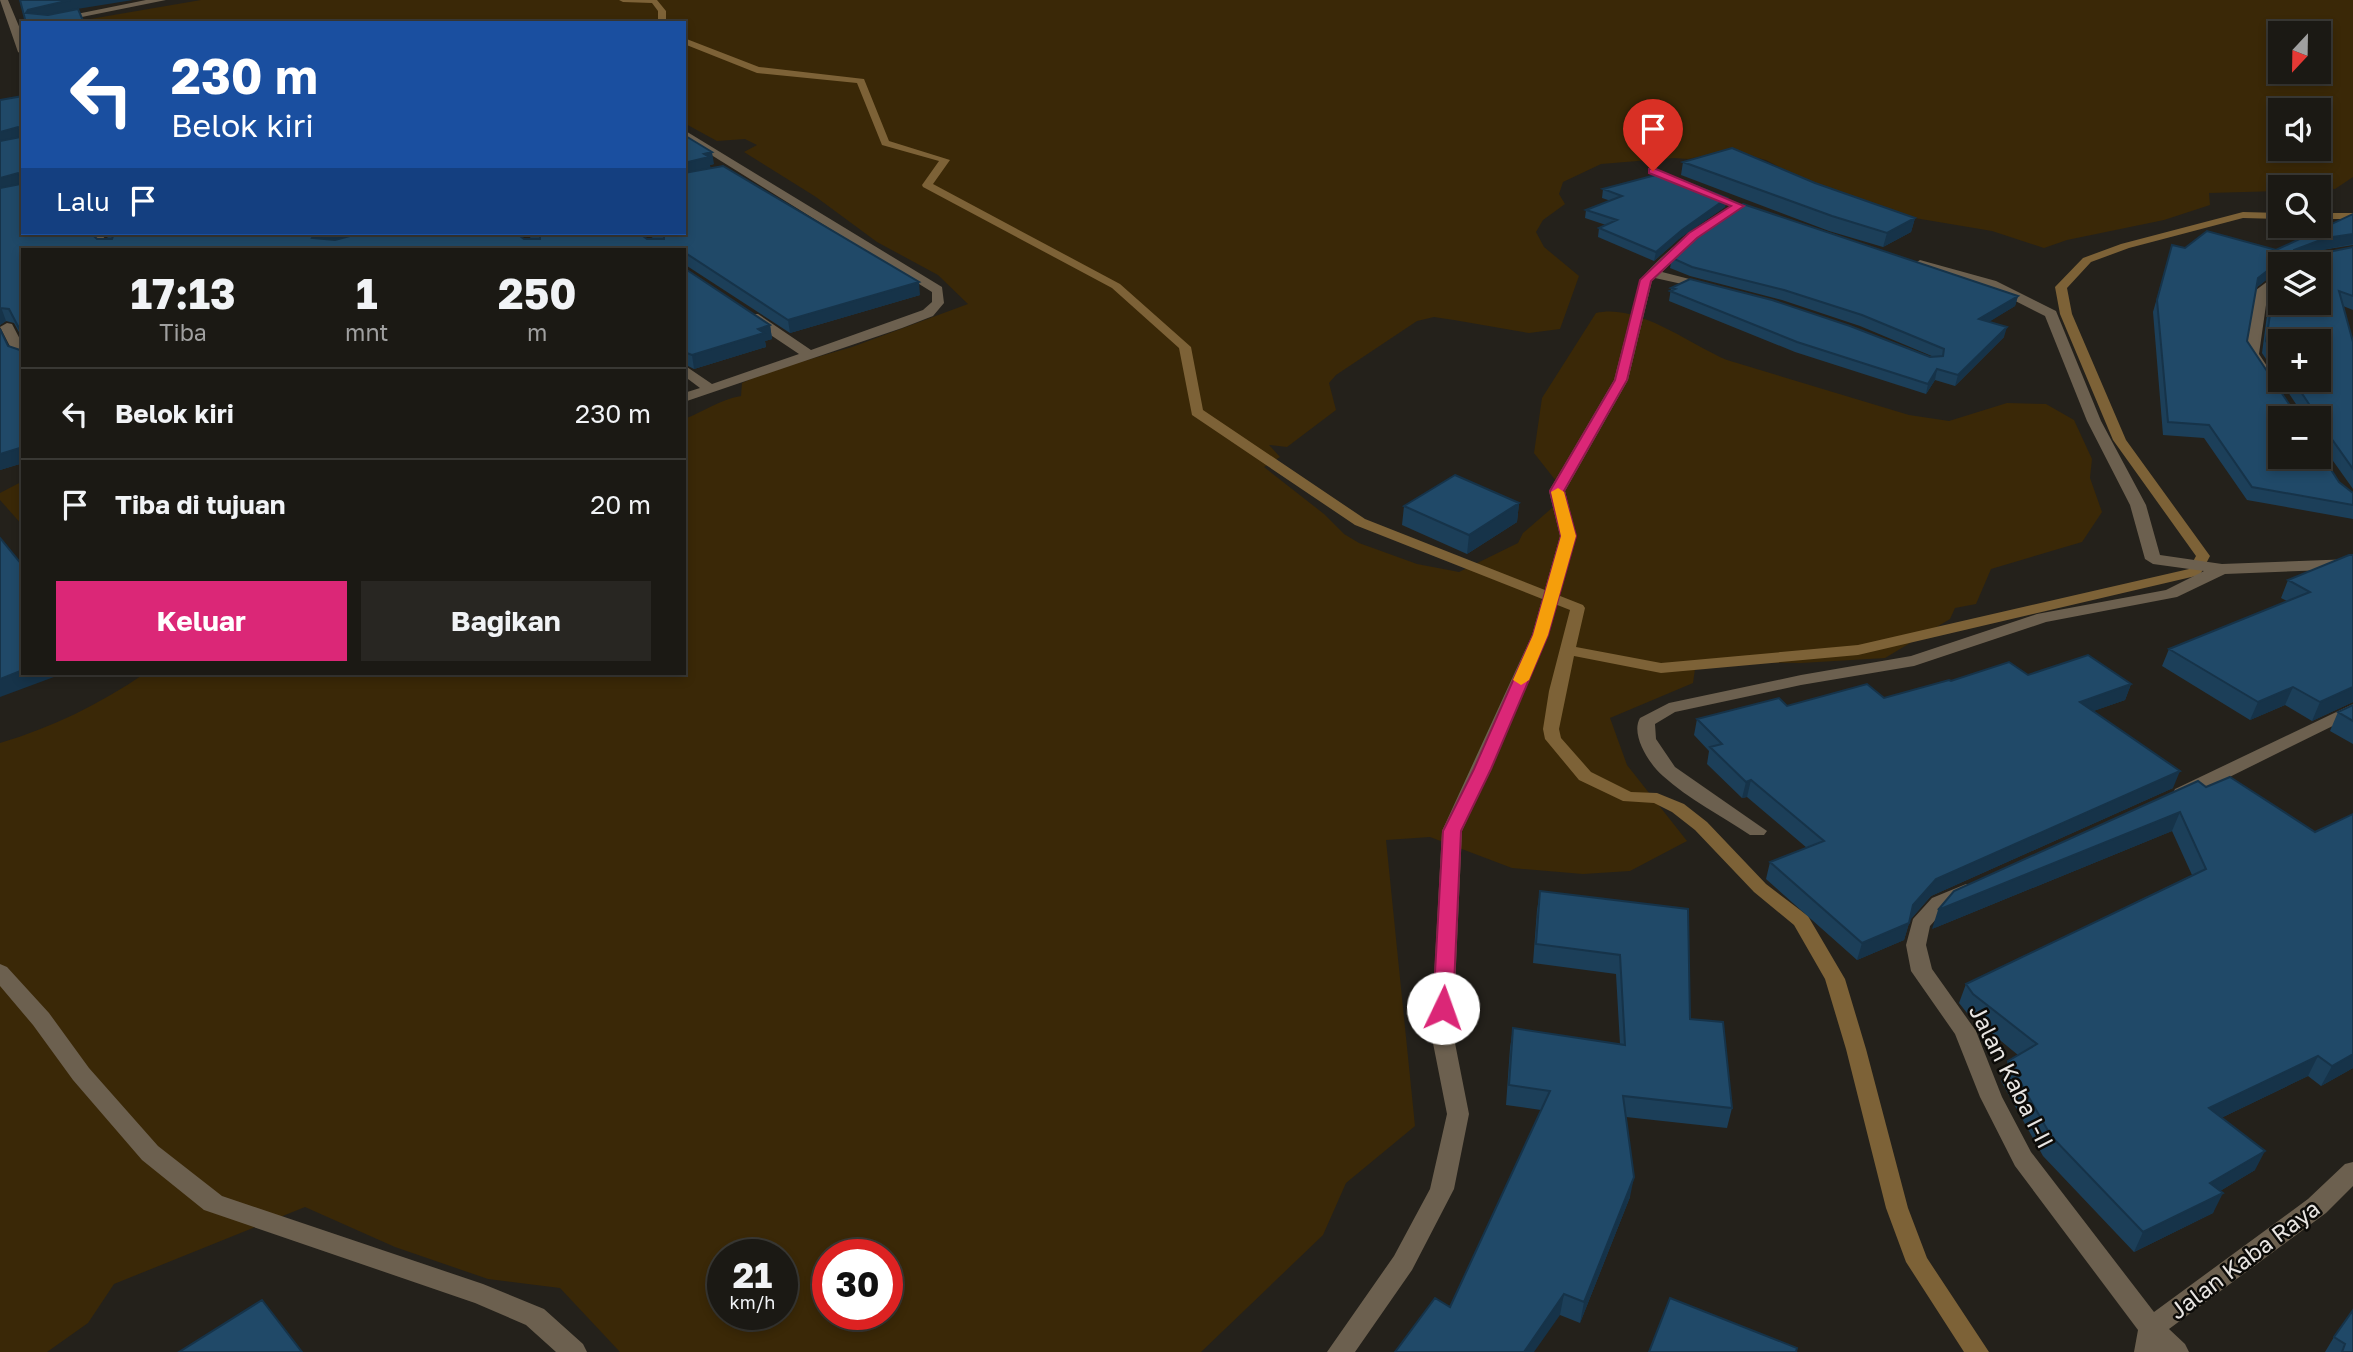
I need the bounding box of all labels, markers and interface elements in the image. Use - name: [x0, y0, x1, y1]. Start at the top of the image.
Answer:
- north arrow: [2268, 21, 2331, 84]
- map controls: [2268, 21, 2331, 469]
- text: 230 m: [171, 46, 318, 105]
- icon: left: [56, 49, 147, 140]
- button: sound: [2268, 98, 2331, 161]
- pin: [1623, 99, 1683, 171]
- text: Belok kiri: [171, 106, 314, 144]
- icon: arrive: [1634, 110, 1672, 148]
- button: search: [2268, 175, 2331, 238]
- icon: arrive: [124, 182, 162, 220]
- text: Lalu: [56, 186, 110, 217]
- button: layers: [2268, 252, 2331, 315]
- text: 17:13: [130, 268, 236, 318]
- text: 1: [356, 268, 378, 318]
- text: 250: [498, 268, 577, 318]
- text: Tiba: [159, 318, 207, 346]
- text: mnt: [345, 318, 389, 346]
- text: m: [527, 318, 547, 346]
- button: +: [2268, 329, 2331, 392]
- icon: left: [56, 395, 94, 433]
- text: Belok kiri: [115, 398, 234, 429]
- text: 230 m: [575, 398, 651, 429]
- button: −: [2268, 406, 2331, 469]
- icon: arrive: [56, 486, 94, 524]
- text: Tiba di tujuan: [115, 489, 285, 520]
- text: 20 m: [590, 489, 651, 520]
- button: Keluar: [56, 581, 347, 661]
- button: Bagikan: [361, 581, 651, 661]
- position arrow: [1406, 971, 1480, 1045]
- street label: Jalan Kaba I-II: [1964, 999, 2060, 1153]
- street label: Jalan Kaba Raya: [2163, 1193, 2325, 1325]
- speed limit sign: 30: [812, 1239, 903, 1330]
- text: 21: [733, 1254, 772, 1296]
- text: km/h: [730, 1291, 775, 1313]

